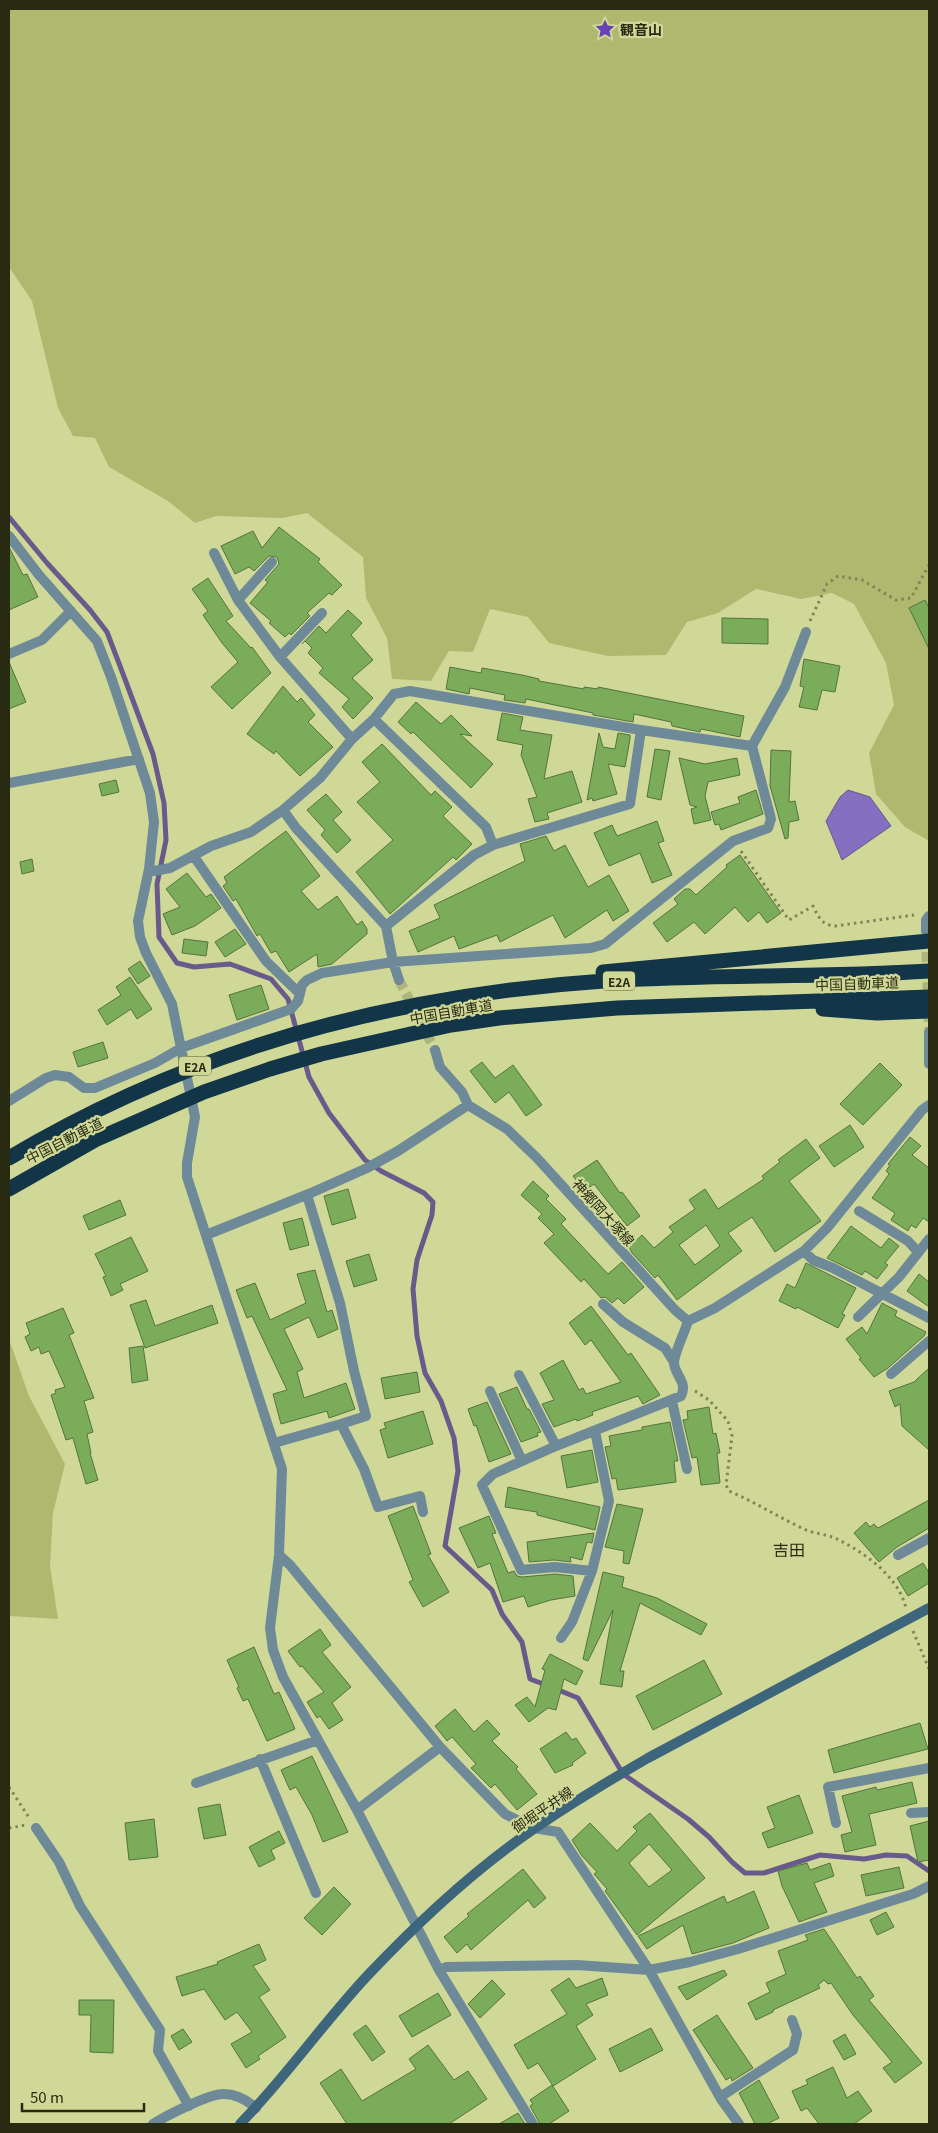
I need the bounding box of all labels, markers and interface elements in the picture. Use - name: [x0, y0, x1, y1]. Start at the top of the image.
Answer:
- place icon: 観音山: [594, 18, 616, 40]
- place label: 観音山: [620, 19, 662, 39]
- road number: E2A: [603, 971, 635, 990]
- street label: 中国自動車道: [815, 972, 899, 994]
- street label: 中国自動車道: [408, 994, 494, 1028]
- road number: E2A: [179, 1056, 211, 1076]
- street label: 中国自動車道: [22, 1112, 106, 1168]
- street label: 神郷岡大塚線: [568, 1174, 640, 1250]
- district label: 吉田: [773, 1537, 805, 1561]
- street label: 御堀平井線: [507, 1781, 577, 1837]
- scale bar: [22, 2080, 145, 2112]
- text: 50 m: [30, 2086, 64, 2107]

